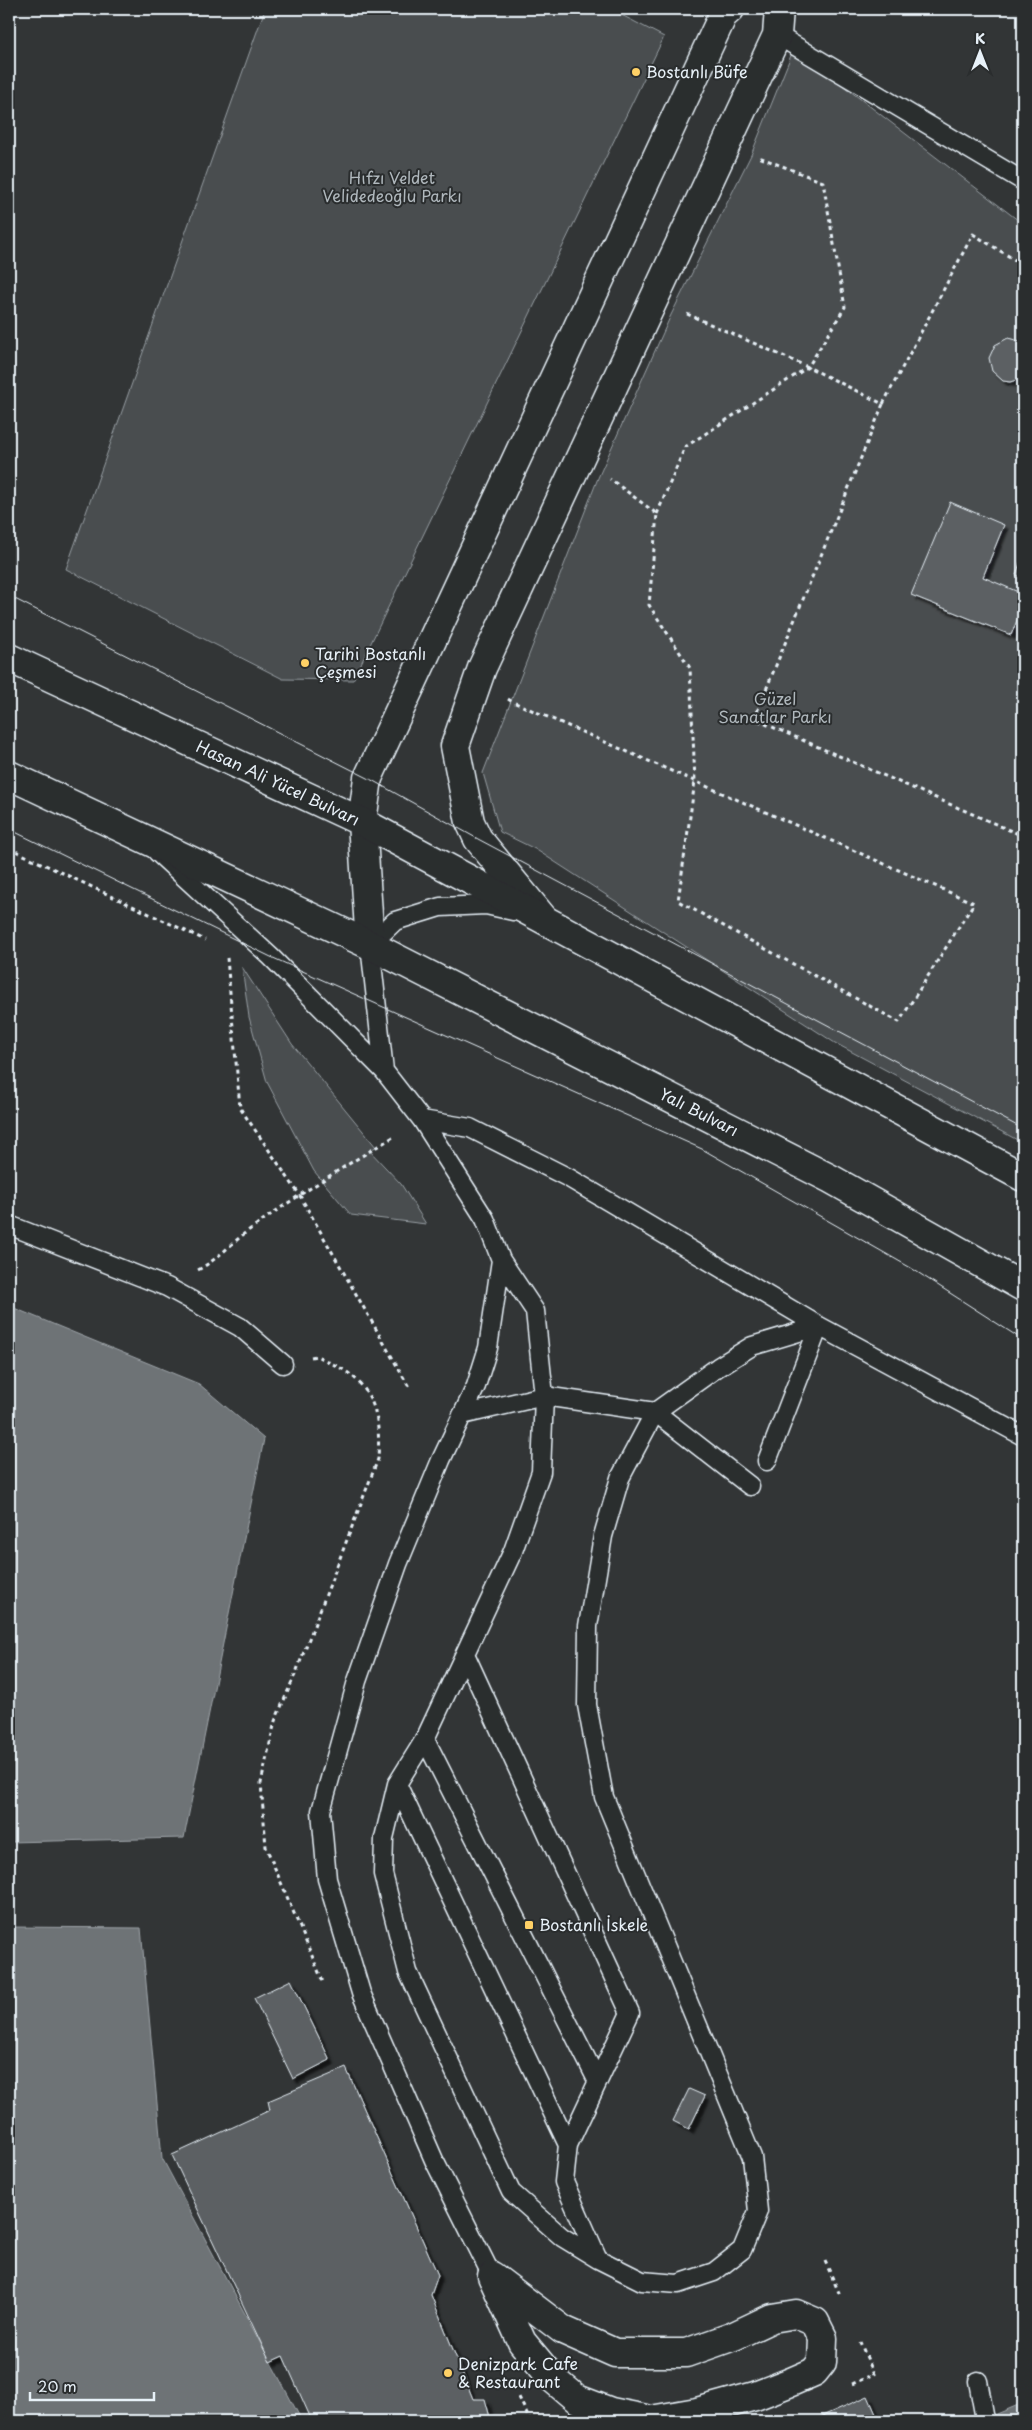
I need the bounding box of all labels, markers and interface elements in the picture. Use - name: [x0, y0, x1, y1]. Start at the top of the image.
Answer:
- north arrow: [954, 28, 1004, 78]
- text: K: [975, 28, 985, 49]
- place label: Bostanlı Büfe: [646, 59, 748, 83]
- marker: Bostanlı Büfe: [630, 66, 642, 78]
- park label: Hıfzı Veldet Velidedeoğlu Parkı: [322, 165, 462, 207]
- place label: Tarihi Bostanlı Çeşmesi: [315, 641, 426, 683]
- marker: Tarihi Bostanlı Çeşmesi: [299, 657, 311, 669]
- park label: Güzel Sanatlar Parkı: [718, 686, 832, 728]
- street label: Hasan Ali Yücel Bulvarı: [193, 734, 364, 831]
- street label: Yalı Bulvarı: [656, 1081, 743, 1141]
- place label: Bostanlı İskele: [539, 1912, 649, 1936]
- marker: Bostanlı İskele: [523, 1919, 535, 1931]
- place label: Denizpark Cafe & Restaurant: [458, 2351, 578, 2393]
- marker: Denizpark Cafe & Restaurant: [442, 2367, 454, 2379]
- scale bar: [30, 2370, 154, 2402]
- text: 20 m: [38, 2374, 77, 2397]

